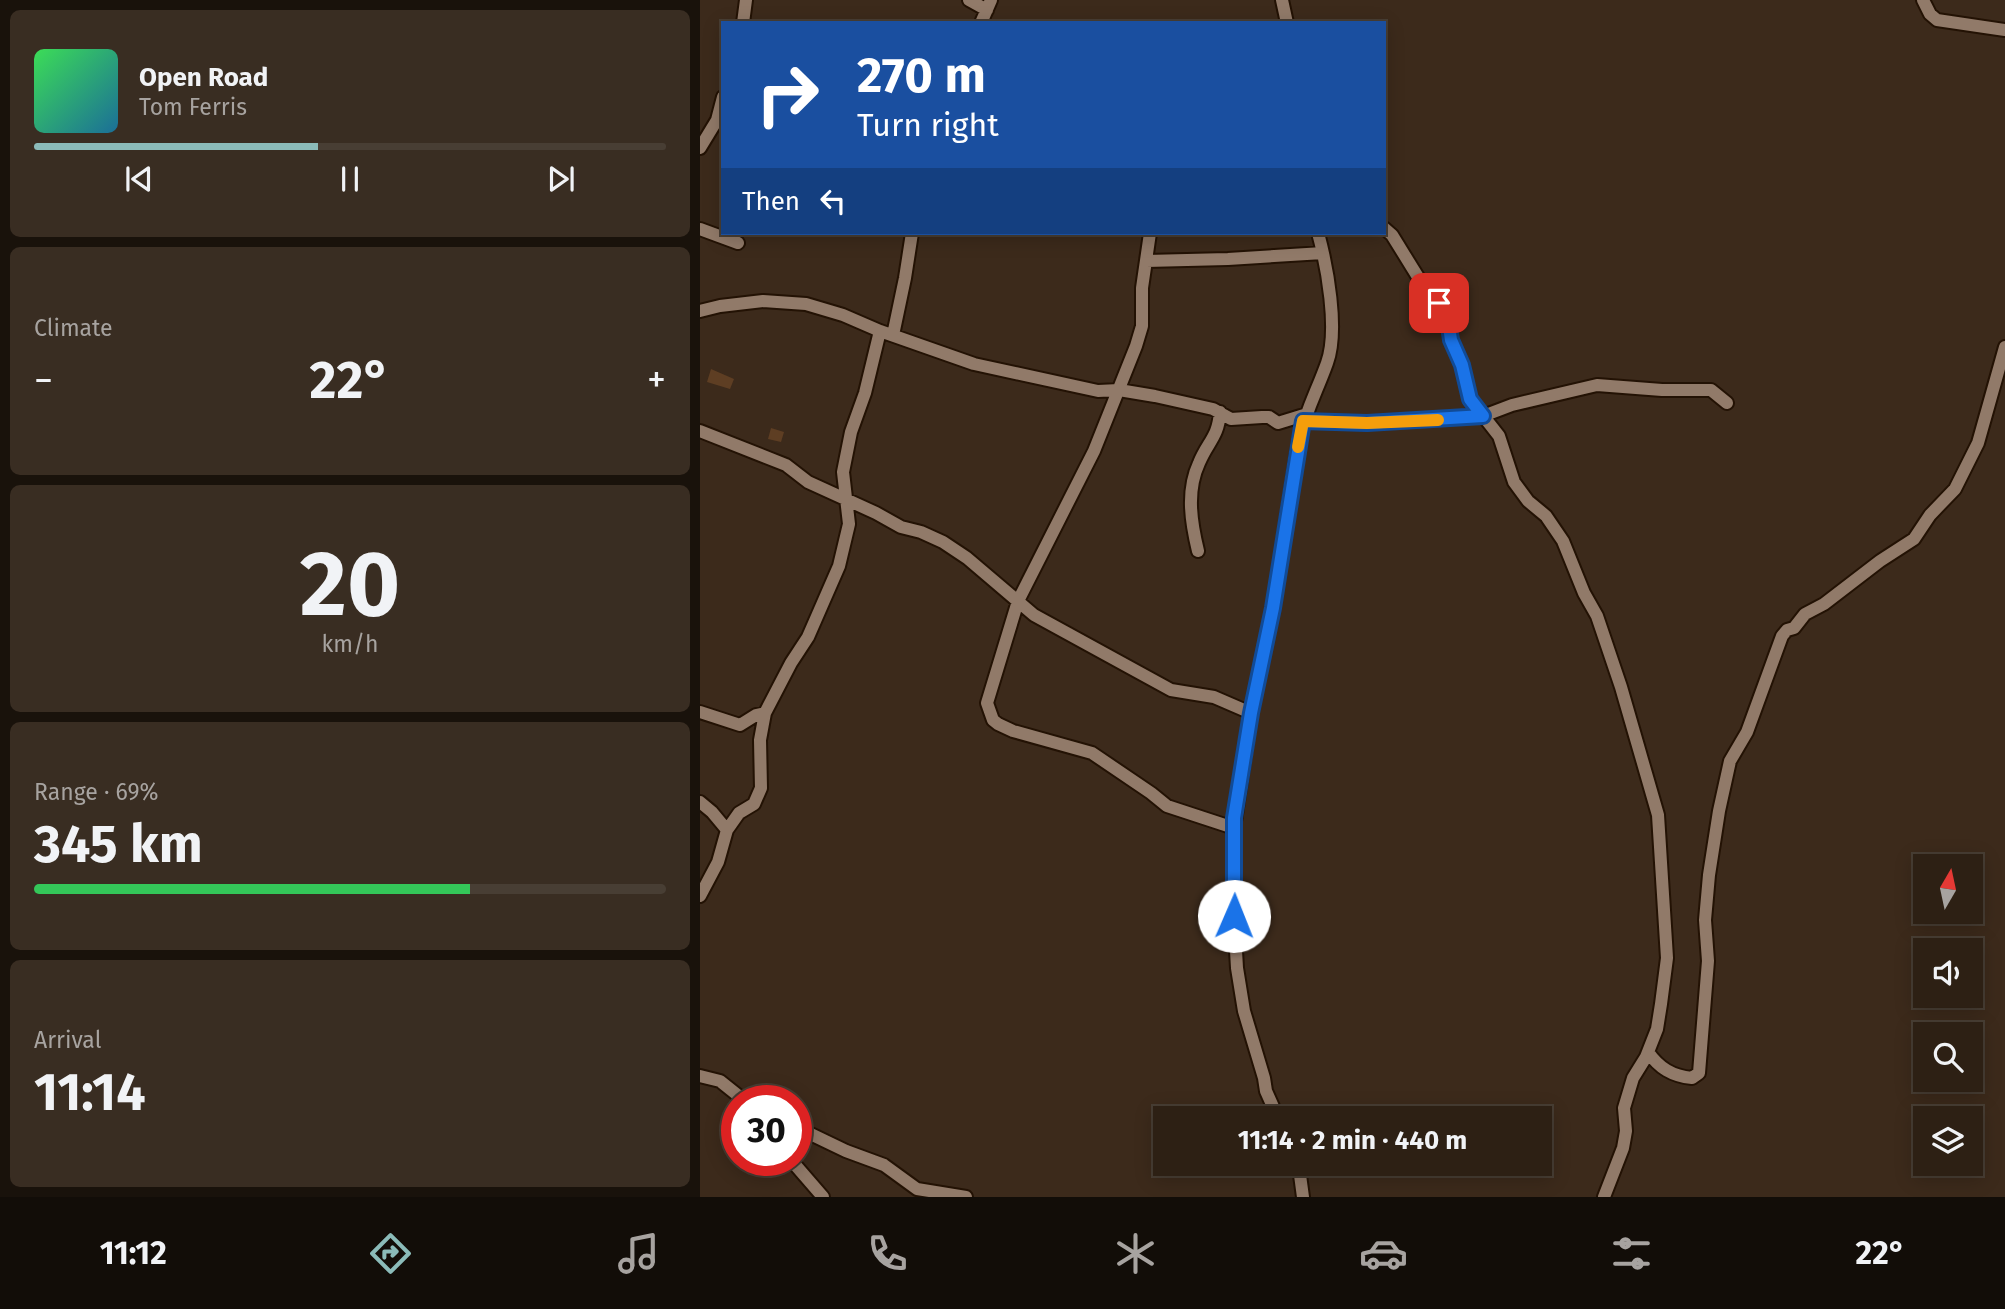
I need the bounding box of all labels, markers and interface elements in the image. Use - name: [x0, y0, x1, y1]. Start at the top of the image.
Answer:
- text: 270 m: [857, 46, 986, 105]
- icon: right: [742, 49, 833, 140]
- text: Open Road: [139, 62, 268, 93]
- text: Tom Ferris: [139, 93, 247, 121]
- text: Turn right: [857, 106, 999, 144]
- icon: previous: [120, 160, 158, 198]
- icon: pause: [331, 160, 369, 198]
- icon: next: [542, 160, 580, 198]
- icon: left: [814, 182, 852, 220]
- text: Then: [742, 186, 800, 217]
- pin: [1409, 273, 1469, 333]
- icon: arrive: [1420, 284, 1458, 322]
- text: Climate: [34, 314, 113, 342]
- text: 22°: [310, 349, 390, 412]
- text: −: [34, 357, 53, 403]
- text: +: [647, 357, 666, 403]
- text: 20: [300, 530, 400, 639]
- text: km/h: [322, 630, 378, 658]
- text: Range · 69%: [34, 778, 159, 806]
- text: 345 km: [34, 813, 203, 876]
- north arrow: [1913, 854, 1983, 924]
- map controls: [1913, 854, 1983, 1176]
- position arrow: [1197, 879, 1271, 953]
- button: sound: [1913, 938, 1983, 1008]
- button: search: [1913, 1022, 1983, 1092]
- text: Arrival: [34, 1026, 101, 1054]
- text: 11:14: [34, 1061, 146, 1124]
- speed limit sign: 30: [721, 1085, 812, 1176]
- button: layers: [1913, 1106, 1983, 1176]
- text: 11:14 · 2 min · 440 m: [1238, 1125, 1467, 1156]
- icon: directions: [366, 1229, 415, 1278]
- icon: music: [614, 1229, 663, 1278]
- icon: phone: [863, 1229, 912, 1278]
- icon: climate: [1111, 1229, 1160, 1278]
- icon: car: [1359, 1229, 1408, 1278]
- icon: filters: [1607, 1229, 1656, 1278]
- text: 11:12: [100, 1234, 167, 1272]
- text: 22°: [1856, 1234, 1905, 1272]

